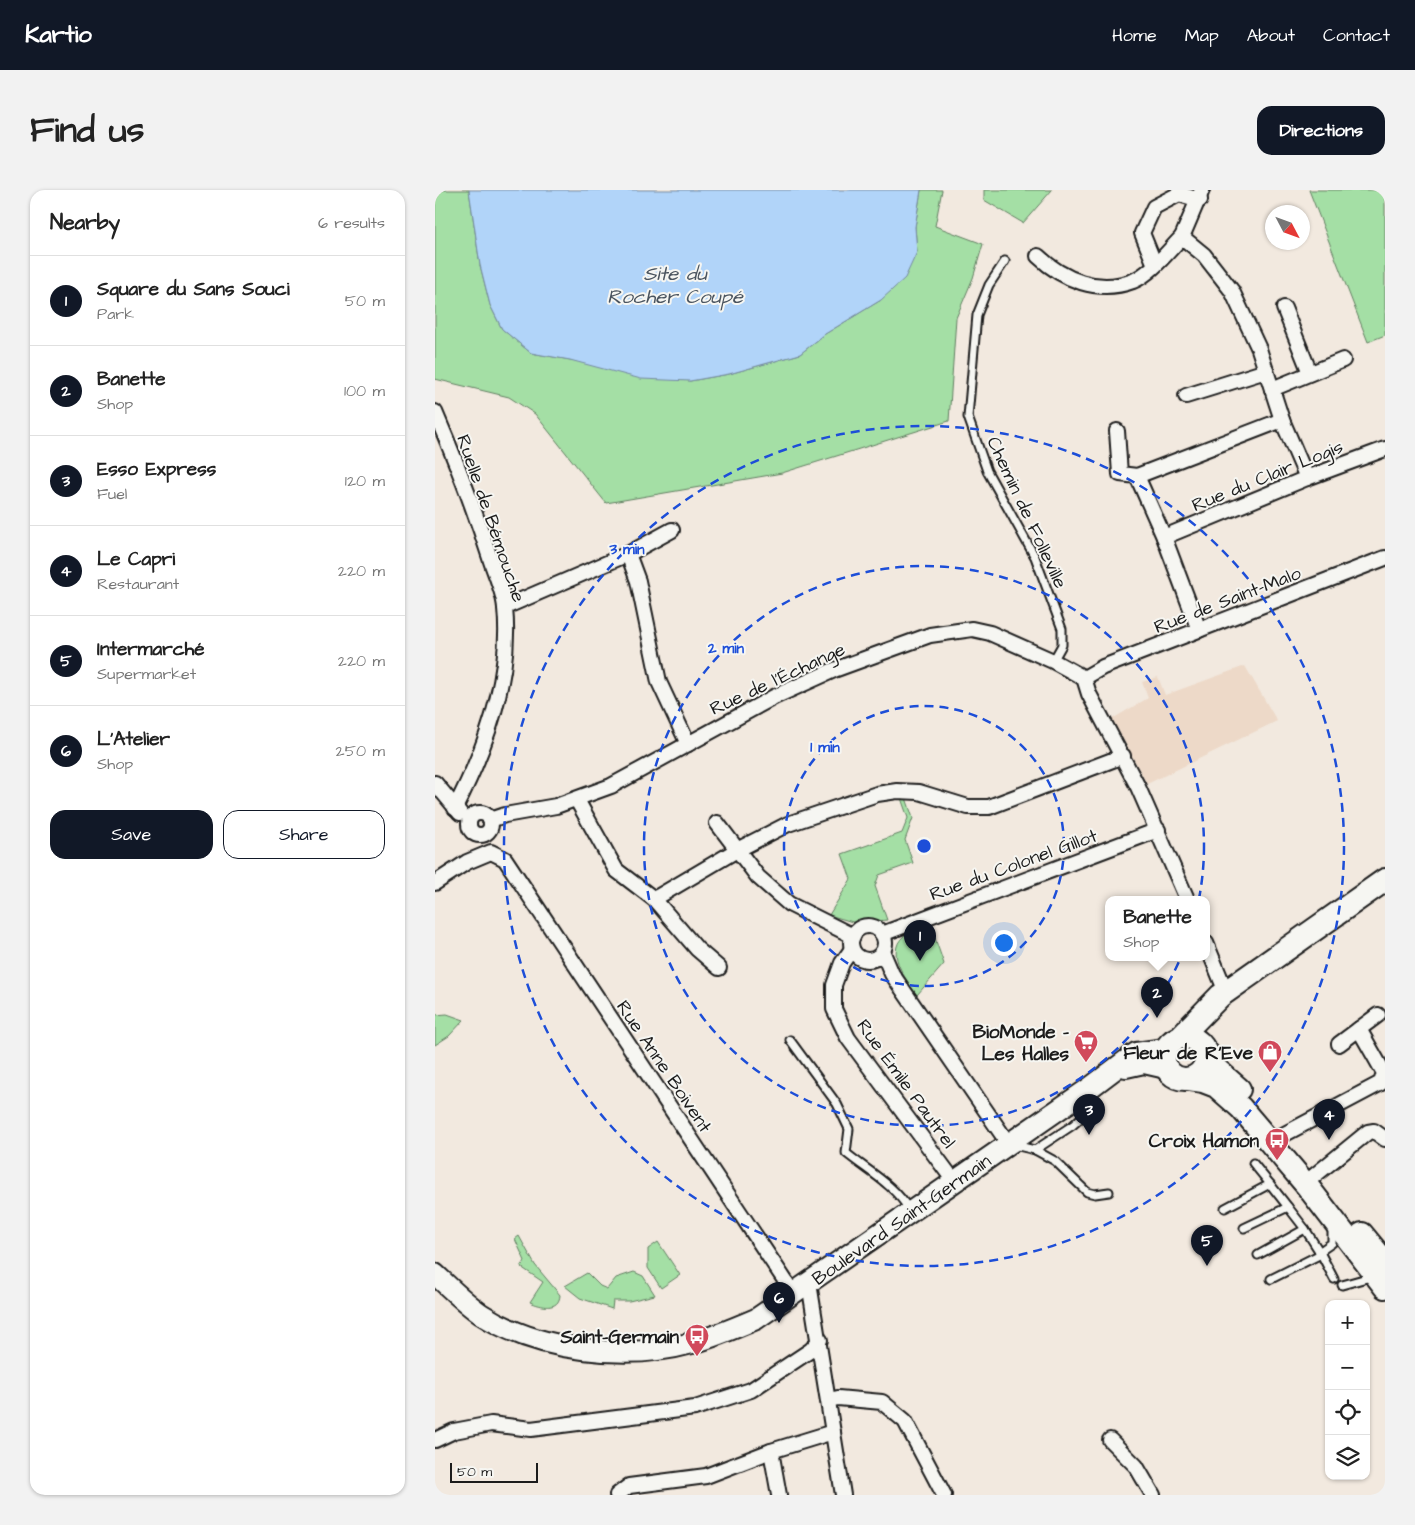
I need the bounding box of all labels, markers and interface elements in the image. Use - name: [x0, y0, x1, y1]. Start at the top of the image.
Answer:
- text: Kartio: [25, 18, 92, 52]
- text: Home: [1112, 23, 1157, 48]
- text: Map: [1185, 23, 1219, 48]
- text: About: [1247, 23, 1295, 48]
- text: Contact: [1323, 23, 1390, 48]
- text: Find us: [30, 106, 144, 155]
- button: Directions: [1257, 106, 1385, 155]
- north arrow: [1265, 205, 1310, 250]
- text: Nearby: [50, 208, 120, 237]
- text: 6 results: [318, 212, 385, 234]
- water label: Site du Rocher Coupé: [607, 260, 744, 311]
- text: Square du Sans Souci: [97, 276, 290, 303]
- text: 1: [65, 290, 67, 312]
- text: 50 m: [345, 290, 385, 312]
- text: Park: [97, 303, 134, 325]
- text: Banette: [97, 366, 166, 393]
- text: 2: [61, 380, 71, 402]
- text: 100 m: [344, 380, 385, 402]
- text: Shop: [97, 393, 133, 415]
- street label: Ruelle de Bémouche: [449, 431, 532, 606]
- street label: Chemin de Folleville: [980, 432, 1074, 593]
- street label: Rue du Clair Logis: [1188, 434, 1348, 520]
- text: Esso Express: [97, 456, 216, 483]
- text: 3: [62, 470, 70, 492]
- text: 120 m: [345, 470, 385, 492]
- text: Fuel: [97, 483, 127, 505]
- text: 3 min: [608, 539, 645, 560]
- text: Le Capri: [97, 546, 175, 573]
- text: 4: [61, 560, 71, 582]
- text: 220 m: [338, 560, 385, 582]
- street label: Rue de Saint-Malo: [1150, 560, 1305, 641]
- text: Restaurant: [97, 573, 179, 595]
- text: Intermarché: [97, 636, 204, 663]
- street label: Rue de l'Échange: [705, 636, 850, 724]
- text: 2 min: [707, 638, 745, 659]
- text: 5: [60, 650, 72, 672]
- text: 220 m: [338, 650, 385, 672]
- text: Supermarket: [97, 663, 196, 685]
- text: L'Atelier: [97, 726, 170, 753]
- text: 1 min: [810, 737, 840, 758]
- text: 6: [61, 740, 71, 762]
- text: 250 m: [336, 740, 385, 762]
- text: Shop: [97, 753, 133, 775]
- button: Save: [50, 810, 213, 859]
- button: Share: [223, 810, 385, 859]
- street label: Rue du Colonel Gillot: [926, 822, 1101, 908]
- centre of rings: [915, 837, 933, 855]
- popup: [1105, 896, 1210, 961]
- text: Banette: [1123, 904, 1192, 931]
- pin: 1: [904, 920, 936, 961]
- your location: [991, 930, 1017, 956]
- text: Shop: [1123, 931, 1159, 953]
- pin: 2: [1141, 977, 1173, 1018]
- street label: Rue Anne Boivent: [609, 995, 718, 1139]
- street label: Rue Émile Pautrel: [850, 1014, 962, 1154]
- place label: BioMonde - Les Halles: [972, 1019, 1069, 1068]
- supermarket icon: BioMonde - Les Halles: [1073, 1029, 1099, 1063]
- shop icon: Fleur de R'Eve: [1257, 1039, 1283, 1073]
- place label: Fleur de R'Eve: [1123, 1040, 1254, 1067]
- pin: 3: [1073, 1094, 1105, 1135]
- pin: 4: [1313, 1099, 1345, 1140]
- bus stop icon: Croix Hamon: [1264, 1127, 1290, 1161]
- place label: Croix Hamon: [1149, 1128, 1259, 1155]
- street label: Boulevard Saint-Germain: [807, 1148, 997, 1292]
- pin: 5: [1191, 1225, 1223, 1266]
- pin: 6: [763, 1282, 795, 1323]
- map controls: [1325, 1300, 1370, 1480]
- button: +: [1325, 1300, 1370, 1345]
- bus stop icon: Saint-Germain: [684, 1323, 710, 1357]
- place label: Saint-Germain: [559, 1324, 679, 1351]
- button: −: [1325, 1345, 1370, 1390]
- button: locate: [1325, 1390, 1370, 1435]
- button: layers: [1325, 1435, 1370, 1480]
- scale bar: [450, 1460, 537, 1483]
- text: 50 m: [457, 1462, 492, 1482]

